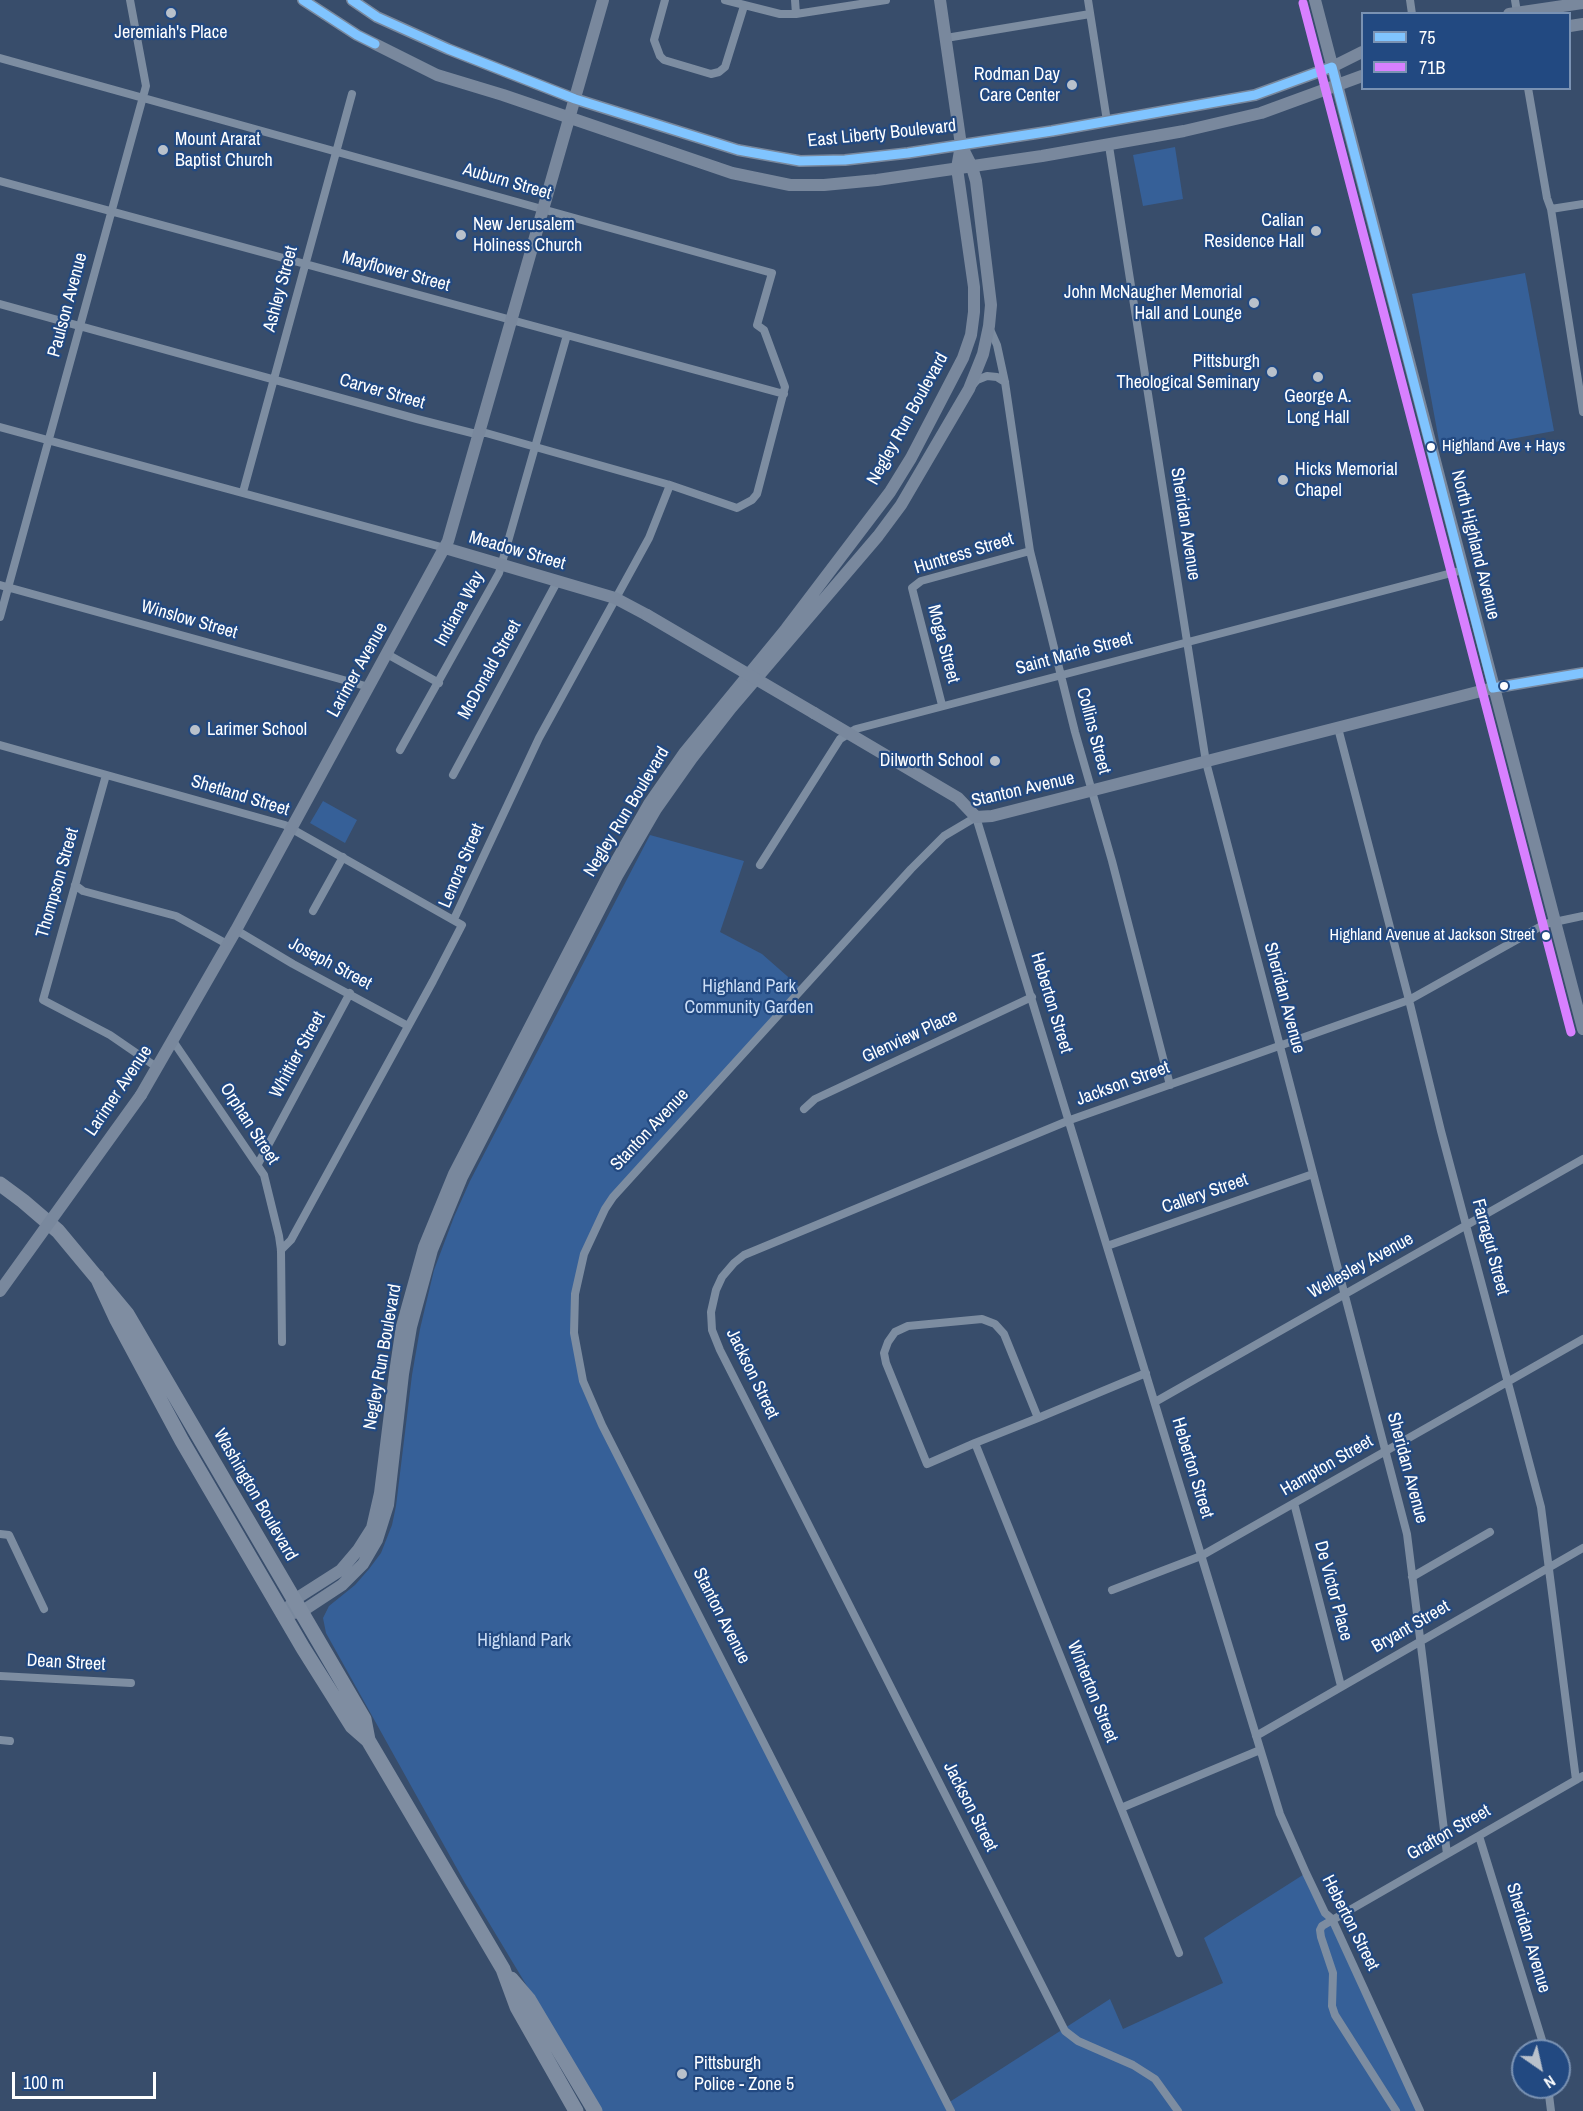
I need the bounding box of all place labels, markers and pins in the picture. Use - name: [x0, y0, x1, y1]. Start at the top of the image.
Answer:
- marker: Jeremiah's Place: [164, 6, 178, 20]
- place label: Jeremiah's Place: [115, 22, 227, 44]
- place label: Rodman Day Care Center: [974, 64, 1060, 106]
- marker: Rodman Day Care Center: [1065, 78, 1079, 92]
- place label: Mount Ararat Baptist Church: [175, 129, 273, 172]
- marker: Mount Ararat Baptist Church: [156, 143, 170, 157]
- place label: Calian Residence Hall: [1204, 210, 1304, 252]
- place label: New Jerusalem Holiness Church: [473, 214, 582, 256]
- marker: Calian Residence Hall: [1309, 224, 1323, 238]
- marker: New Jerusalem Holiness Church: [454, 228, 468, 242]
- place label: John McNaugher Memorial Hall and Lounge: [1064, 282, 1242, 324]
- marker: John McNaugher Memorial Hall and Lounge: [1247, 296, 1261, 310]
- place label: Pittsburgh Theological Seminary: [1116, 351, 1260, 394]
- marker: Pittsburgh Theological Seminary: [1265, 365, 1279, 379]
- marker: George A. Long Hall: [1311, 370, 1325, 384]
- place label: George A. Long Hall: [1284, 386, 1352, 428]
- place label: Highland Ave + Hays: [1442, 437, 1565, 457]
- marker: Highland Ave + Hays: [1425, 441, 1437, 453]
- place label: Hicks Memorial Chapel: [1295, 459, 1398, 502]
- marker: Hicks Memorial Chapel: [1276, 473, 1290, 487]
- unlabelled marker: [1498, 680, 1510, 692]
- place label: Larimer School: [207, 719, 307, 741]
- marker: Larimer School: [188, 723, 202, 737]
- place label: Dilworth School: [880, 750, 983, 772]
- marker: Dilworth School: [988, 754, 1002, 768]
- place label: Highland Avenue at Jackson Street: [1330, 926, 1535, 946]
- marker: Highland Avenue at Jackson Street: [1540, 930, 1552, 942]
- place label: Pittsburgh Police - Zone 5: [694, 2053, 794, 2096]
- marker: Pittsburgh Police - Zone 5: [675, 2067, 689, 2081]

